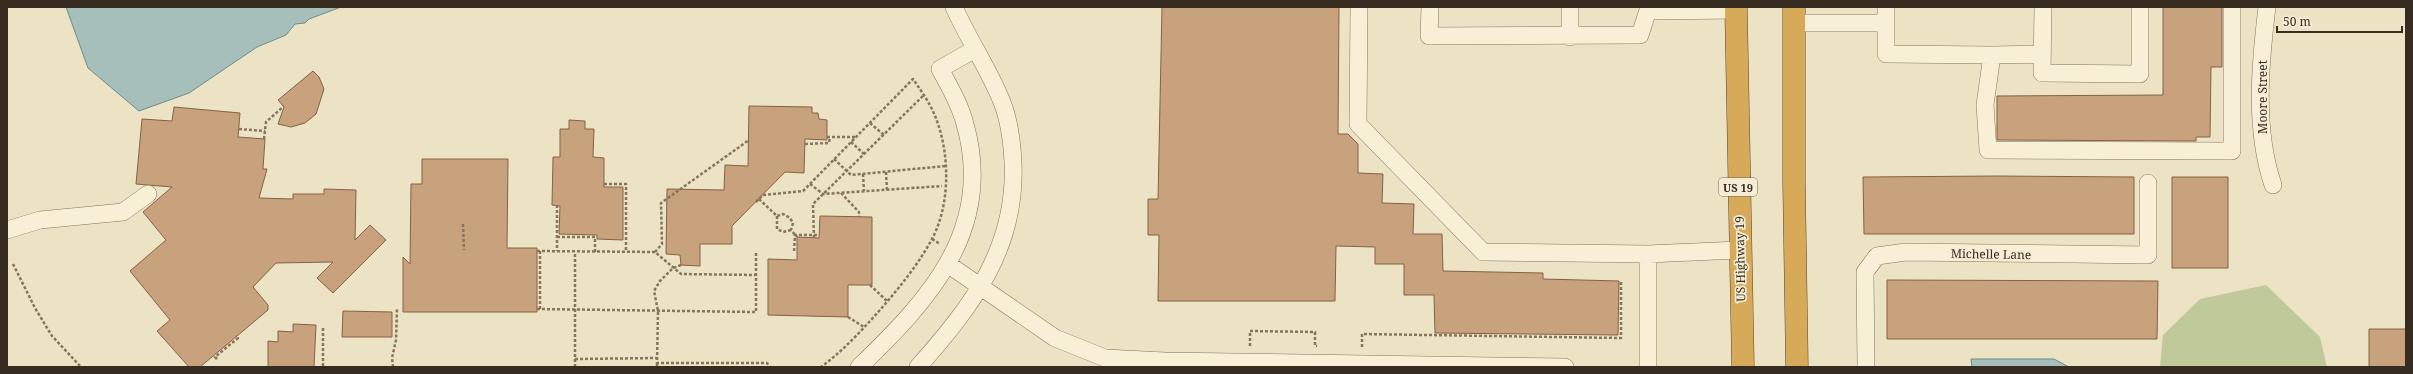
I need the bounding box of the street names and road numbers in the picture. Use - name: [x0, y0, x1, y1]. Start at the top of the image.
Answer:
- street label: Moore Street: [2254, 60, 2271, 134]
- road number: US 19: [1719, 178, 1757, 196]
- street label: US Highway 19: [1731, 216, 1749, 302]
- street label: Michelle Lane: [1951, 245, 2031, 263]

